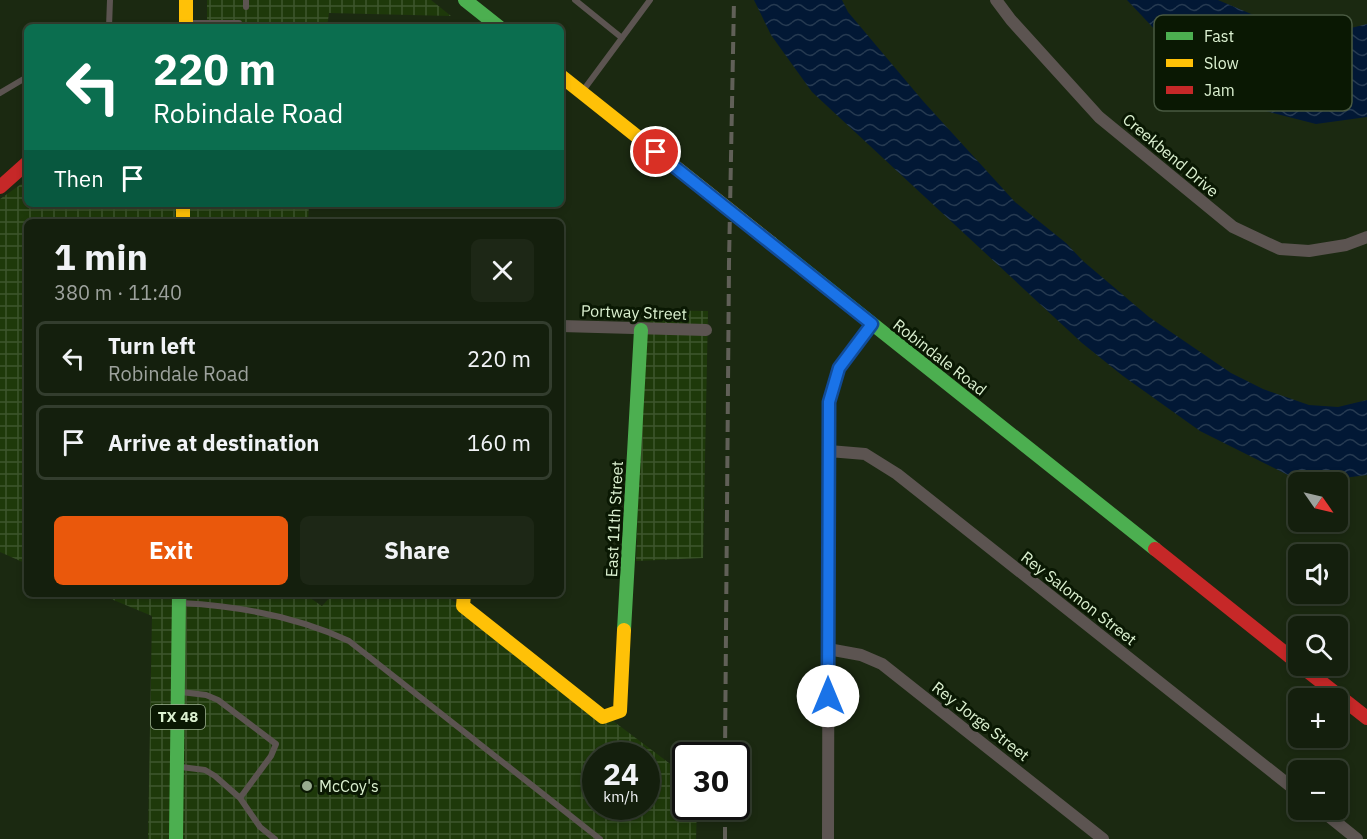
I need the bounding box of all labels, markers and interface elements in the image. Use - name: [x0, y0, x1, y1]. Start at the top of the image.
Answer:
- legend: [1154, 15, 1352, 111]
- text: Fast: [1204, 26, 1234, 46]
- text: 220 m: [153, 42, 276, 97]
- icon: left: [54, 48, 132, 126]
- text: Slow: [1204, 53, 1239, 73]
- text: Jam: [1204, 80, 1235, 100]
- text: Robindale Road: [153, 95, 343, 130]
- street label: Creekbend Drive: [1119, 109, 1223, 201]
- pin: [630, 126, 681, 177]
- icon: arrive: [639, 135, 672, 168]
- icon: arrive: [116, 162, 149, 195]
- text: Then: [54, 164, 104, 193]
- text: 1 min: [54, 233, 148, 280]
- button: close: [471, 239, 534, 302]
- text: 380 m · 11:40: [54, 279, 182, 306]
- street label: Portway Street: [581, 300, 687, 324]
- street label: Robindale Road: [889, 314, 991, 400]
- text: Turn left: [108, 331, 196, 360]
- icon: left: [57, 342, 90, 375]
- text: 220 m: [467, 344, 531, 373]
- text: Robindale Road: [108, 360, 249, 387]
- icon: arrive: [57, 426, 90, 459]
- text: Arrive at destination: [108, 428, 319, 457]
- text: 160 m: [467, 428, 531, 457]
- street label: East 11th Street: [601, 460, 627, 578]
- north arrow: [1288, 472, 1348, 532]
- map controls: [1288, 472, 1348, 820]
- button: Exit: [54, 516, 288, 585]
- button: Share: [300, 516, 534, 585]
- button: sound: [1288, 544, 1348, 604]
- street label: Rey Salomon Street: [1017, 547, 1141, 649]
- button: search: [1288, 616, 1348, 676]
- position arrow: [796, 664, 860, 728]
- street label: Rey Jorge Street: [928, 677, 1034, 765]
- button: +: [1288, 688, 1348, 748]
- road number: TX 48: [151, 705, 205, 729]
- speed limit sign: 30: [672, 742, 750, 820]
- text: 24: [603, 754, 639, 793]
- button: −: [1288, 760, 1348, 820]
- place label: McCoy's: [319, 776, 379, 796]
- marker: McCoy's: [300, 779, 314, 793]
- text: km/h: [603, 787, 639, 806]

